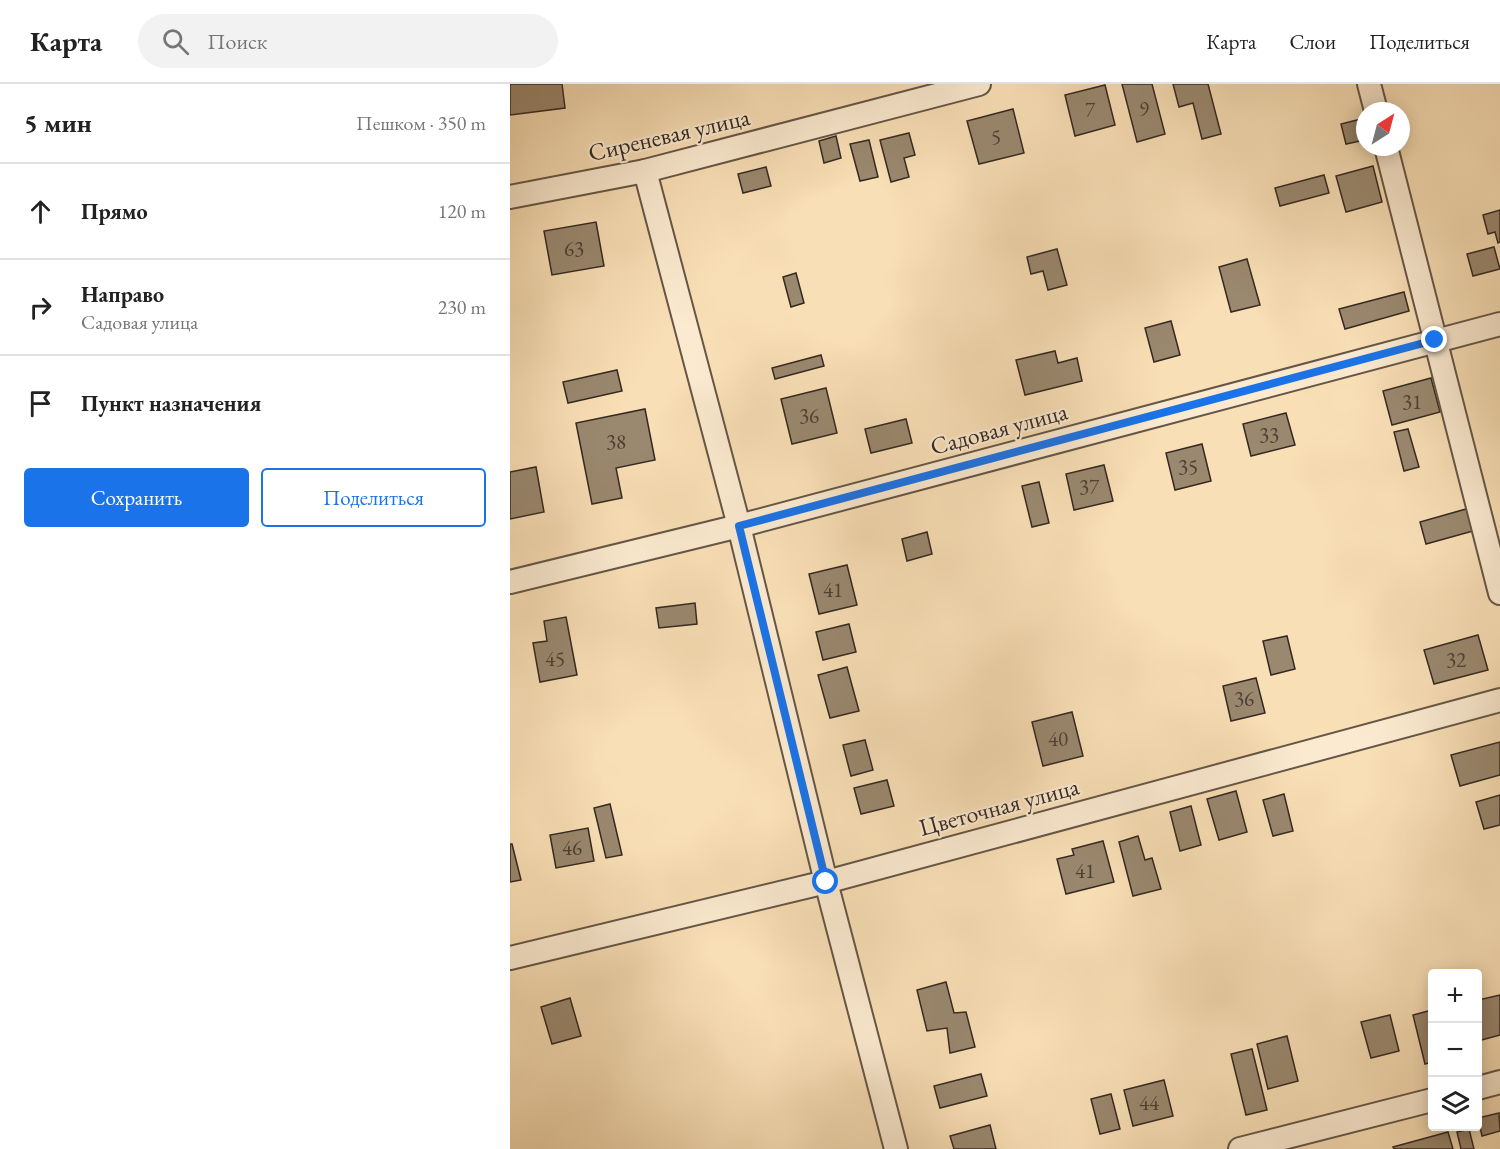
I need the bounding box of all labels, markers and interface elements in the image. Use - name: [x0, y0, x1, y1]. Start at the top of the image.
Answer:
- search box: [138, 14, 558, 68]
- text: Карта: [30, 23, 102, 59]
- icon: search: [159, 25, 192, 58]
- text: Поиск: [207, 27, 267, 56]
- text: Карта: [1206, 28, 1256, 55]
- text: Слои: [1289, 28, 1336, 55]
- text: Поделиться: [1369, 28, 1470, 55]
- house number: 9: [1139, 95, 1149, 122]
- house number: 7: [1085, 96, 1096, 123]
- street label: Сиреневая улица: [585, 101, 753, 168]
- north arrow: [1356, 102, 1410, 156]
- text: 5 мин: [24, 106, 92, 140]
- text: Пешком · 350 m: [356, 110, 486, 136]
- house number: 5: [991, 123, 1001, 150]
- icon: ahead: [24, 195, 57, 228]
- text: Прямо: [81, 197, 148, 226]
- text: 120 m: [438, 198, 486, 224]
- house number: 63: [564, 235, 584, 262]
- text: Направо: [81, 280, 164, 309]
- icon: right: [24, 291, 57, 324]
- text: 230 m: [438, 294, 486, 320]
- text: Садовая улица: [81, 309, 198, 335]
- route end: [1421, 326, 1447, 352]
- icon: arrive: [24, 387, 57, 420]
- house number: 31: [1402, 388, 1422, 415]
- text: Пункт назначения: [81, 389, 261, 418]
- street label: Садовая улица: [927, 395, 1071, 462]
- house number: 36: [799, 402, 819, 429]
- house number: 33: [1259, 421, 1279, 448]
- house number: 38: [606, 428, 626, 455]
- house number: 35: [1178, 453, 1198, 480]
- button: Сохранить: [24, 468, 249, 527]
- button: Поделиться: [261, 468, 486, 527]
- house number: 37: [1079, 473, 1100, 500]
- house number: 41: [823, 576, 843, 603]
- house number: 45: [545, 645, 565, 672]
- house number: 32: [1446, 646, 1466, 673]
- house number: 36: [1234, 685, 1254, 712]
- house number: 40: [1048, 725, 1068, 752]
- street label: Цветочная улица: [916, 770, 1083, 843]
- house number: 46: [562, 834, 582, 861]
- house number: 41: [1075, 857, 1095, 884]
- route start: [812, 868, 838, 894]
- map controls: [1428, 969, 1482, 1131]
- button: +: [1428, 969, 1482, 1023]
- button: −: [1428, 1023, 1482, 1077]
- button: layers: [1428, 1077, 1482, 1131]
- house number: 44: [1139, 1089, 1160, 1116]

